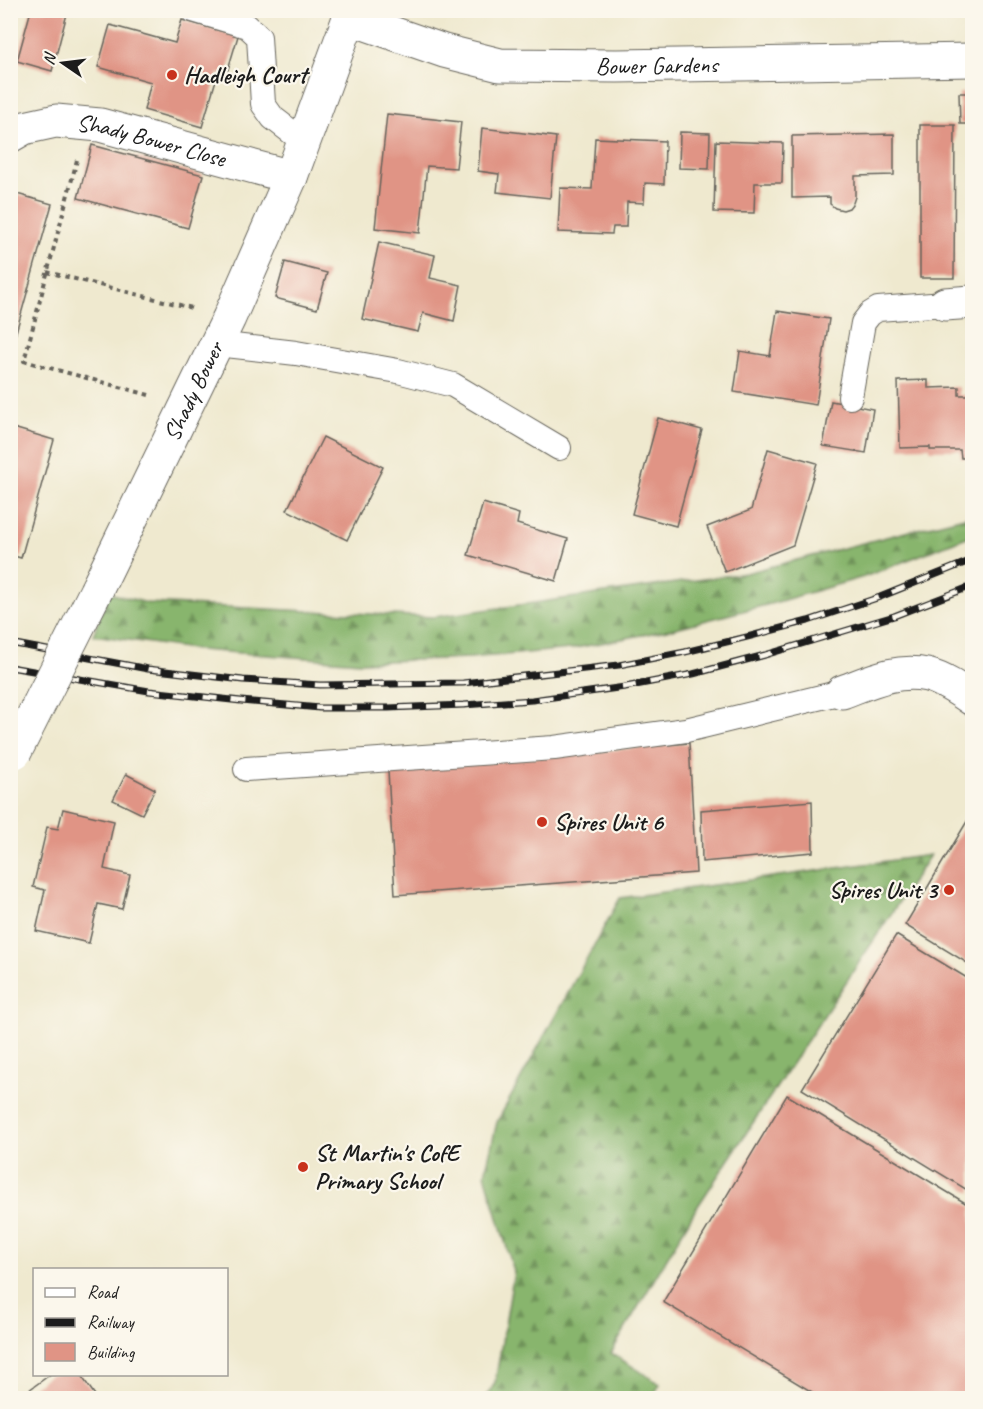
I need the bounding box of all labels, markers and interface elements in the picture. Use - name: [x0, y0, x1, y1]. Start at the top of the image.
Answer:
- north arrow: [33, 33, 93, 93]
- text: N: [39, 49, 61, 67]
- street label: Bower Gardens: [596, 49, 720, 81]
- place label: Hadleigh Court: [184, 60, 311, 90]
- marker: Hadleigh Court: [165, 68, 179, 82]
- street label: Shady Bower Close: [75, 108, 231, 174]
- street label: Shady Bower: [156, 334, 231, 446]
- place label: Spires Unit 6: [554, 807, 665, 837]
- marker: Spires Unit 6: [535, 815, 549, 829]
- place label: Spires Unit 3: [829, 875, 939, 905]
- marker: Spires Unit 3: [942, 883, 956, 897]
- place label: St Martin's CofE Primary School: [315, 1138, 462, 1196]
- marker: St Martin's CofE Primary School: [296, 1160, 310, 1174]
- legend: [33, 1268, 228, 1376]
- text: Road: [87, 1281, 120, 1303]
- text: Railway: [87, 1311, 135, 1333]
- text: Building: [87, 1341, 136, 1363]

